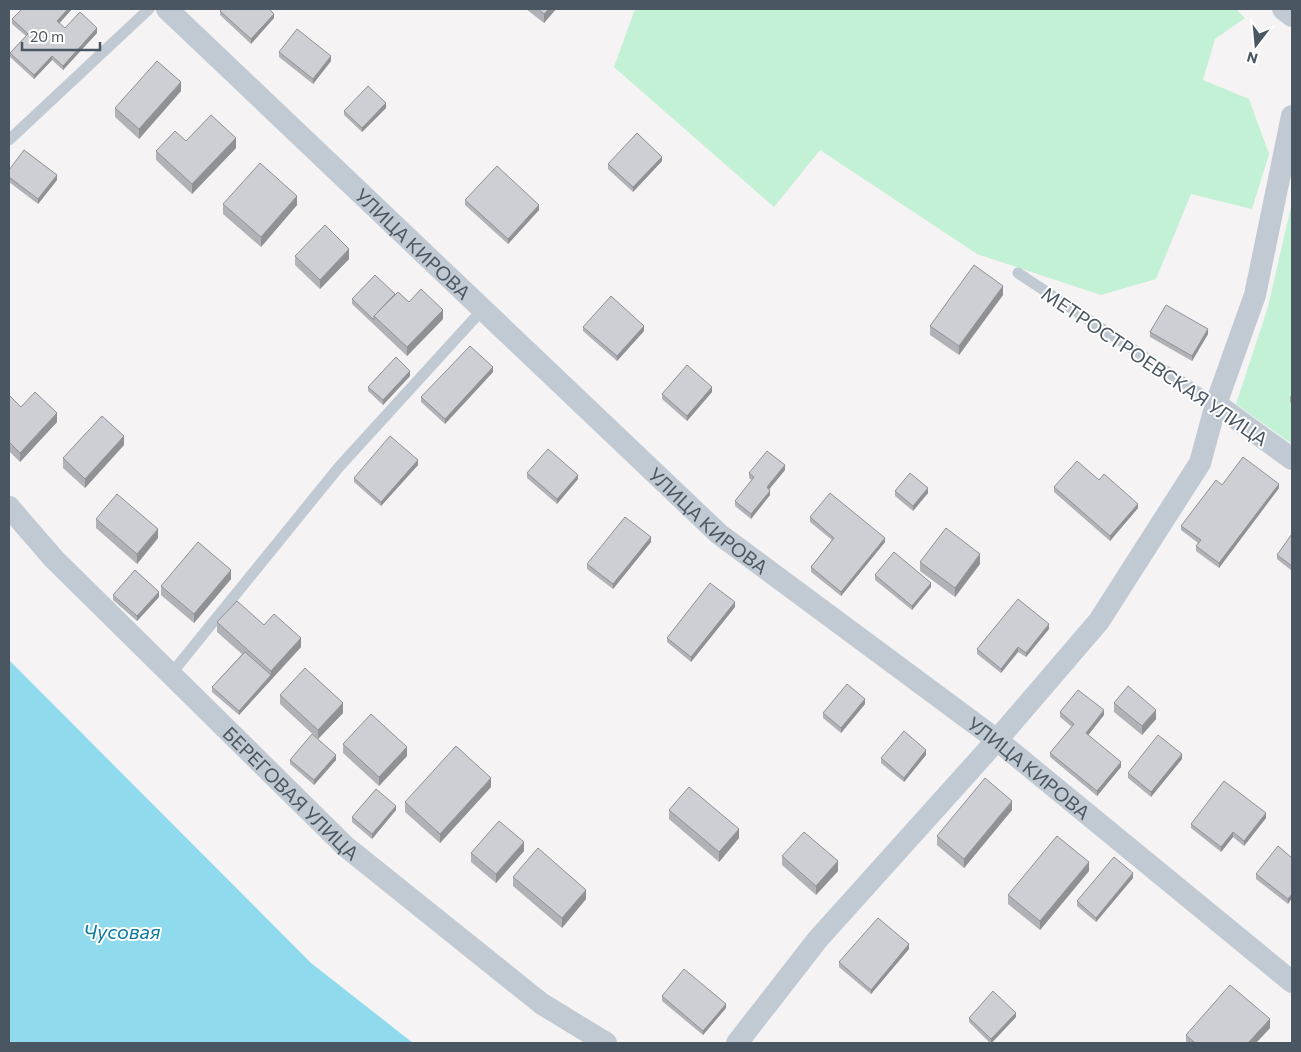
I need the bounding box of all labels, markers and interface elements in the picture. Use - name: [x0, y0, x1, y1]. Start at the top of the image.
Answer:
- scale bar: [22, 20, 100, 52]
- north arrow: [1231, 20, 1281, 70]
- text: 20 m: [30, 27, 64, 45]
- text: N: [1245, 48, 1260, 68]
- street label: УЛИЦА КИРОВА: [351, 183, 476, 304]
- street label: МЕТРОСТРОЕВСКАЯ УЛИЦА: [1038, 282, 1272, 450]
- street label: УЛИЦА КИРОВА: [644, 462, 773, 578]
- street label: УЛИЦА КИРОВА: [963, 711, 1095, 824]
- street label: БЕРЕГОВАЯ УЛИЦА: [219, 721, 364, 864]
- water label: Чусовая: [84, 919, 161, 943]

